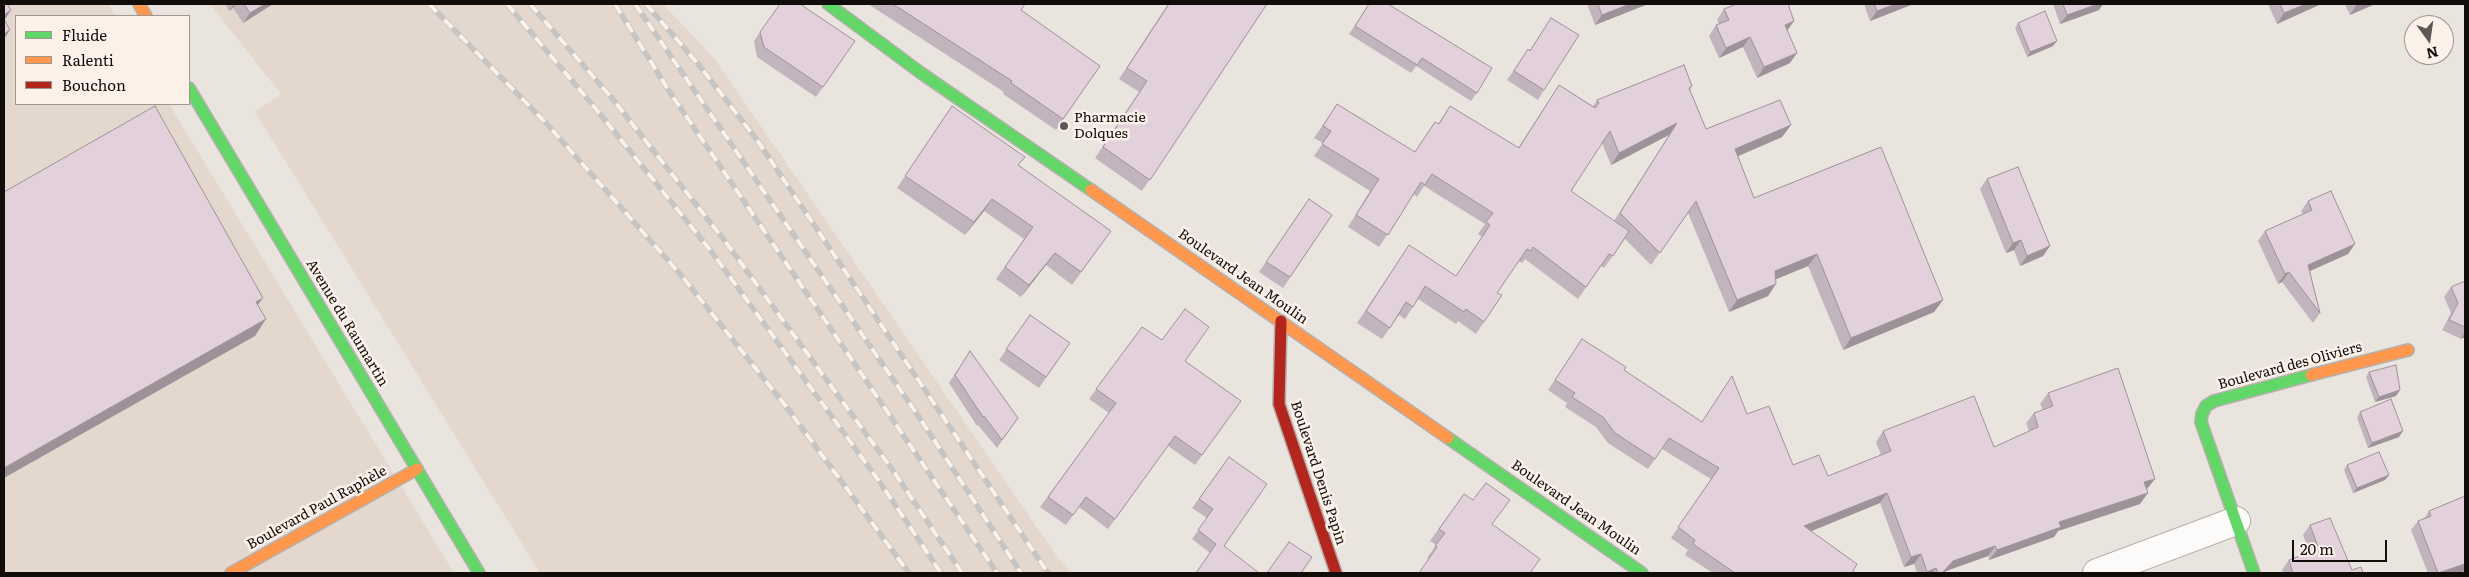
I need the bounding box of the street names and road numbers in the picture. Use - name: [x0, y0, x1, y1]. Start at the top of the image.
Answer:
- street label: Boulevard Jean Moulin: [1175, 226, 1311, 328]
- street label: Avenue du Raumartin: [302, 256, 392, 390]
- street label: Boulevard des Oliviers: [2216, 339, 2364, 393]
- street label: Boulevard Denis Papin: [1287, 399, 1349, 547]
- street label: Boulevard Jean Moulin: [1508, 457, 1644, 559]
- street label: Boulevard Paul Raphèle: [244, 463, 390, 553]

